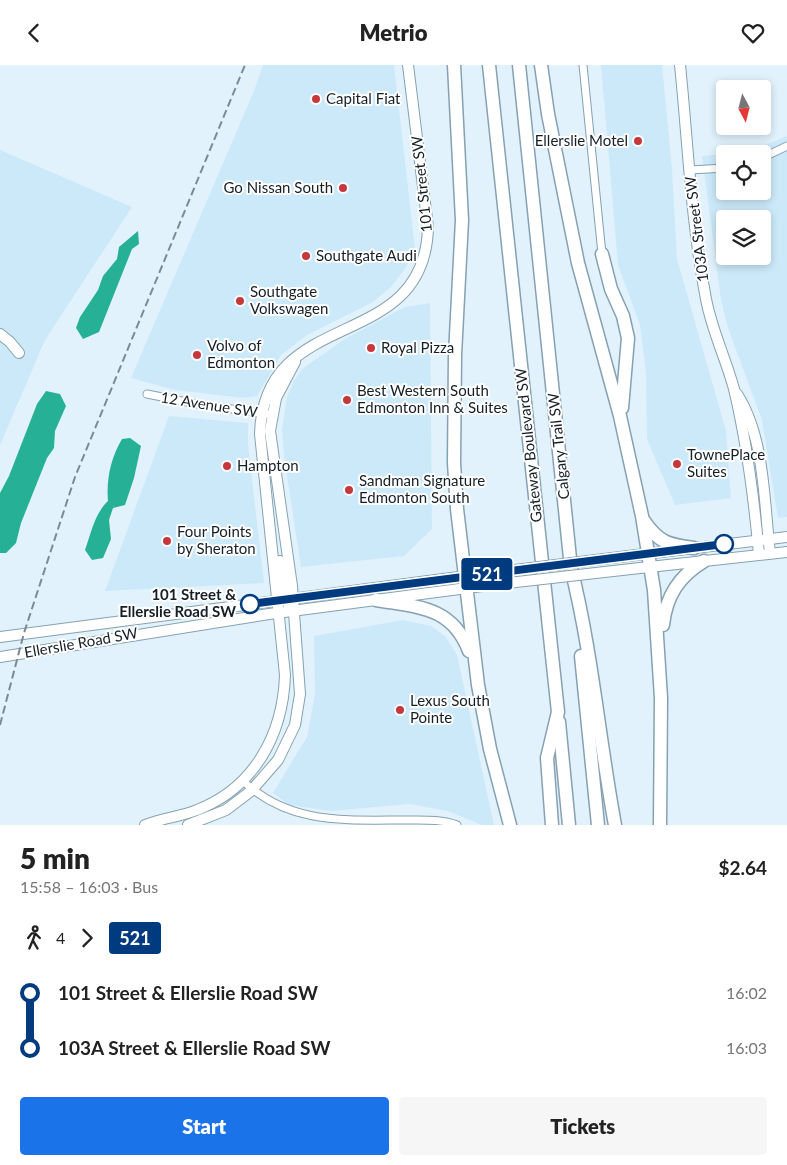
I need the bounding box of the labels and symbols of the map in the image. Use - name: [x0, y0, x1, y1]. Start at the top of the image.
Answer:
- north arrow: [716, 80, 771, 135]
- place label: Capital Fiat: [326, 89, 401, 107]
- marker: Capital Fiat: [310, 93, 322, 105]
- place label: Ellerslie Motel: [535, 131, 628, 149]
- street label: 101 Street SW: [407, 135, 435, 233]
- marker: Ellerslie Motel: [632, 135, 644, 147]
- street label: 103A Street SW: [681, 175, 711, 283]
- place label: Go Nissan South: [223, 178, 333, 196]
- marker: Go Nissan South: [337, 182, 349, 194]
- place label: Southgate Audi: [316, 246, 417, 264]
- marker: Southgate Audi: [300, 250, 312, 262]
- place label: Southgate Volkswagen: [250, 282, 328, 317]
- marker: Southgate Volkswagen: [234, 295, 246, 307]
- place label: Volvo of Edmonton: [207, 336, 275, 371]
- place label: Royal Pizza: [381, 338, 454, 356]
- marker: Royal Pizza: [365, 342, 377, 354]
- marker: Volvo of Edmonton: [191, 349, 203, 361]
- street label: Gateway Boulevard SW: [511, 366, 545, 523]
- place label: Best Western South Edmonton Inn & Suites: [357, 381, 508, 416]
- street label: 12 Avenue SW: [159, 387, 259, 421]
- street label: Calgary Trail SW: [543, 391, 573, 500]
- marker: Best Western South Edmonton Inn & Suites: [341, 394, 353, 406]
- place label: TownePlace Suites: [687, 445, 765, 480]
- place label: Hampton: [237, 456, 299, 474]
- marker: TownePlace Suites: [671, 458, 683, 470]
- marker: Hampton: [221, 460, 233, 472]
- place label: Sandman Signature Edmonton South: [359, 471, 485, 506]
- marker: Sandman Signature Edmonton South: [343, 484, 355, 496]
- place label: Four Points by Sheraton: [177, 522, 256, 557]
- unlabelled marker: [714, 534, 734, 554]
- marker: Four Points by Sheraton: [161, 535, 173, 547]
- line badge: 521: [458, 558, 516, 590]
- place label: 101 Street & Ellerslie Road SW: [119, 585, 236, 620]
- marker: 101 Street & Ellerslie Road SW: [240, 594, 260, 614]
- street label: Ellerslie Road SW: [23, 623, 140, 661]
- place label: Lexus South Pointe: [410, 691, 490, 726]
- marker: Lexus South Pointe: [394, 704, 406, 716]

